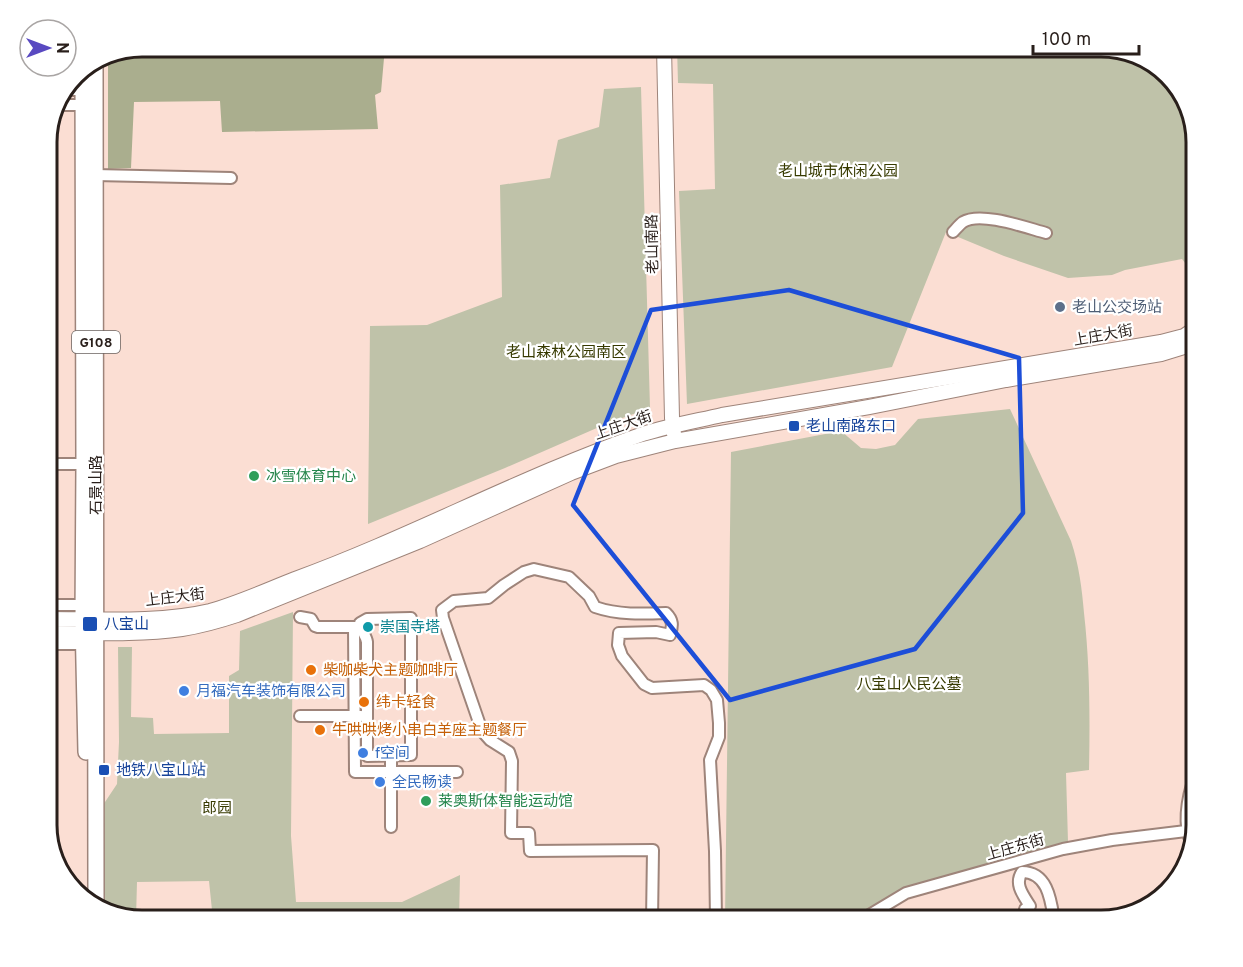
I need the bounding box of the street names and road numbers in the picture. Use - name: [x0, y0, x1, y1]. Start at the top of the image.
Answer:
- street label: 老山南路: [643, 214, 664, 274]
- street label: 上庄大街: [1072, 322, 1134, 351]
- road number: G108: [72, 331, 120, 353]
- street label: 上庄大街: [592, 408, 655, 445]
- street label: 石景山路: [88, 455, 107, 515]
- street label: 上庄大街: [144, 585, 206, 612]
- street label: 上庄东街: [984, 831, 1047, 866]

